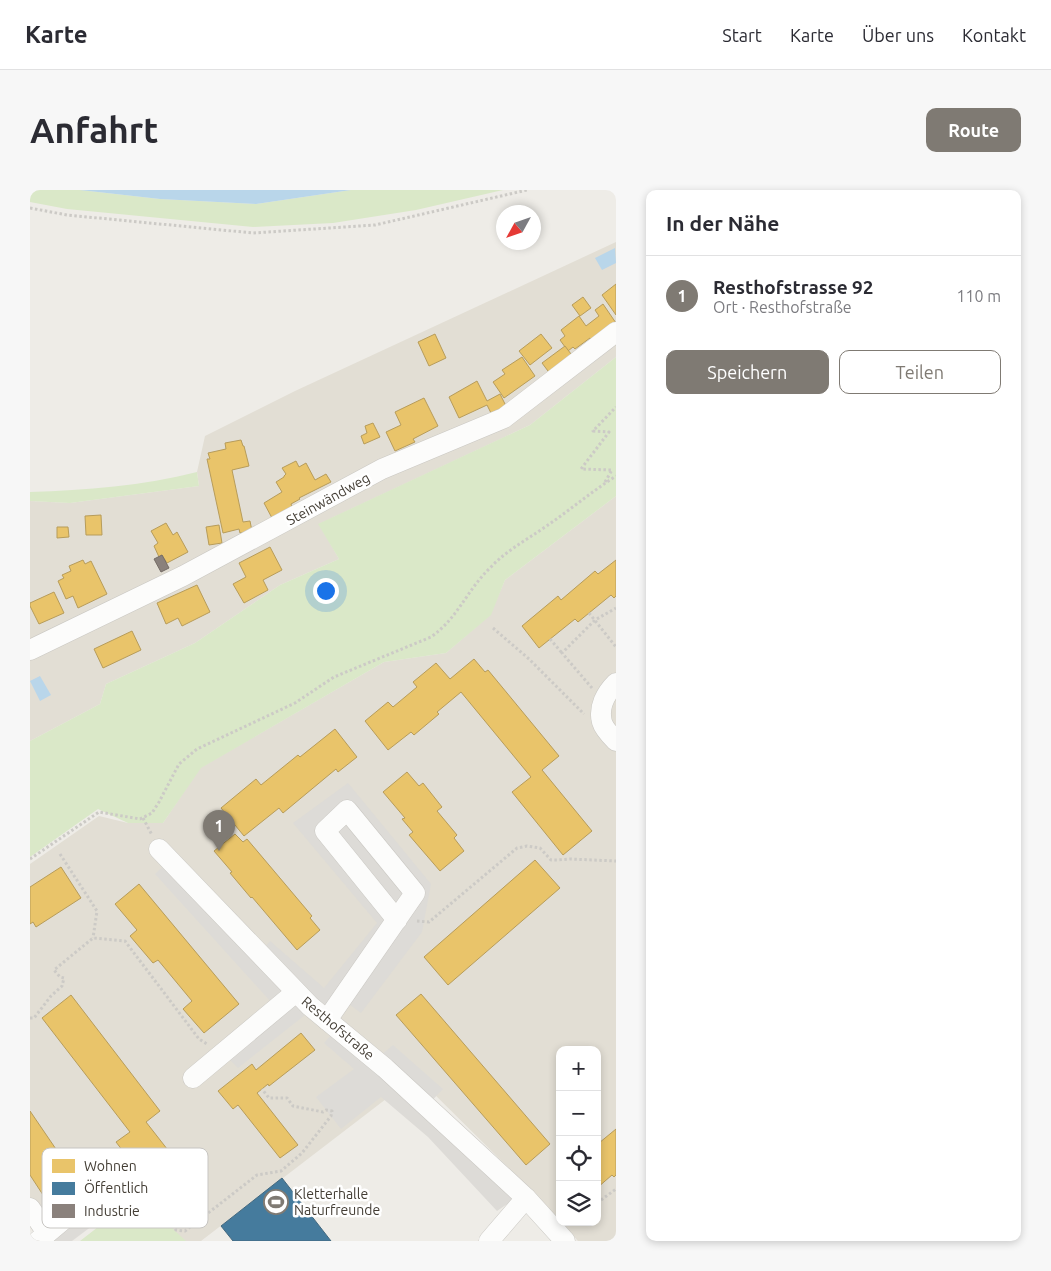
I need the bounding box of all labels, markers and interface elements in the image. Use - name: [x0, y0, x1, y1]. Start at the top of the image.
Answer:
- text: Karte: [25, 21, 87, 48]
- text: Start: [722, 25, 762, 45]
- text: Karte: [790, 25, 834, 45]
- text: Über uns: [862, 25, 934, 45]
- text: Kontakt: [962, 25, 1026, 45]
- button: Route: [926, 108, 1021, 152]
- text: Anfahrt: [30, 110, 158, 150]
- north arrow: [496, 205, 541, 250]
- text: In der Nähe: [666, 211, 779, 235]
- text: Resthofstrasse 92: [713, 276, 874, 298]
- text: 1: [677, 287, 687, 305]
- text: 110 m: [956, 287, 1001, 305]
- text: Ort · Resthofstraße: [713, 298, 852, 316]
- button: Speichern: [666, 350, 829, 394]
- button: Teilen: [839, 350, 1001, 394]
- street label: Steinwändweg: [284, 470, 372, 528]
- your location: [313, 578, 339, 604]
- pin: 1: [203, 810, 235, 851]
- street label: Resthofstraße: [298, 993, 378, 1063]
- map controls: [556, 1046, 601, 1226]
- button: +: [556, 1046, 601, 1091]
- button: −: [556, 1091, 601, 1136]
- button: locate: [556, 1136, 601, 1181]
- legend: [42, 1148, 208, 1228]
- text: Wohnen: [84, 1158, 137, 1174]
- text: Öffentlich: [84, 1179, 148, 1196]
- button: layers: [556, 1181, 601, 1226]
- place label: Kletterhalle Naturfreunde: [294, 1186, 380, 1218]
- sports icon: Kletterhalle Naturfreunde: [263, 1189, 289, 1215]
- text: Industrie: [84, 1203, 140, 1219]

